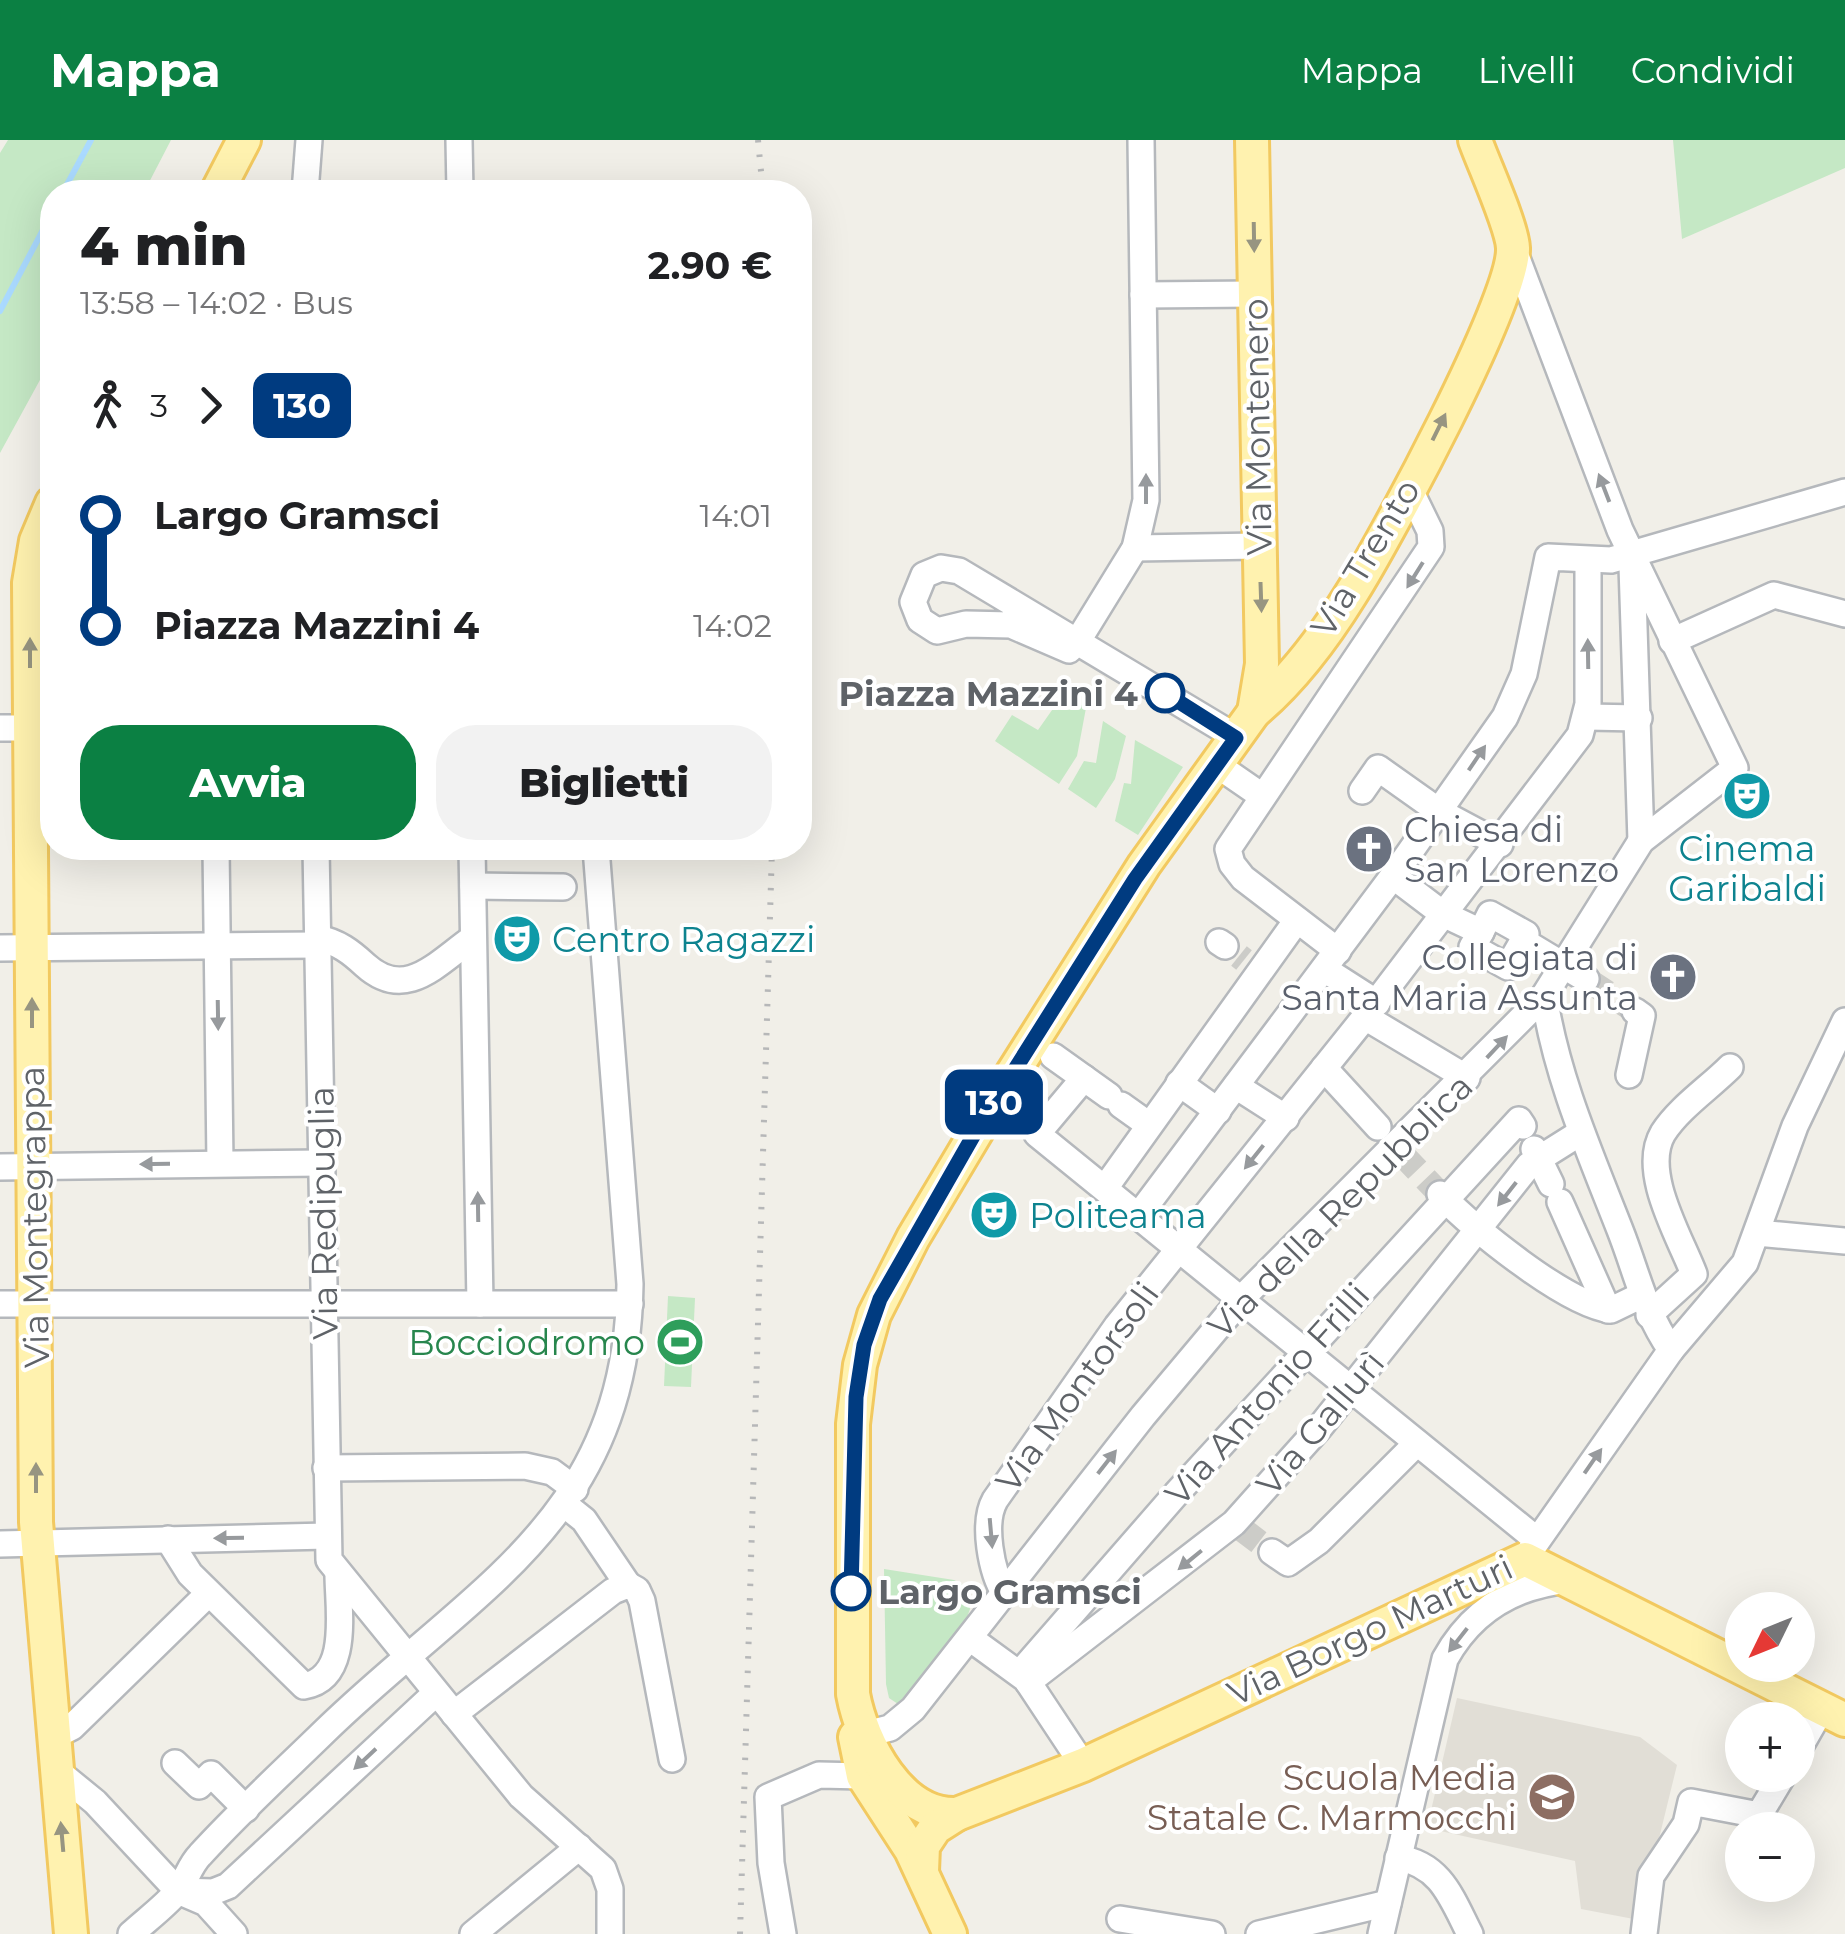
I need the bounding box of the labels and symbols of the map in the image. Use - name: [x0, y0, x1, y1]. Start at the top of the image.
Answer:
- one-way arrow: [1246, 222, 1262, 254]
- street label: Via Montenero: [1233, 298, 1281, 556]
- one-way arrow: [1431, 412, 1448, 441]
- street label: Via Trento: [1301, 471, 1429, 645]
- one-way arrow: [1596, 472, 1611, 502]
- one-way arrow: [1138, 473, 1154, 505]
- one-way arrow: [1407, 561, 1424, 589]
- one-way arrow: [1253, 582, 1269, 614]
- one-way arrow: [22, 637, 38, 669]
- one-way arrow: [1580, 638, 1596, 670]
- place label: Piazza Mazzini 4: [838, 672, 1138, 715]
- marker: Piazza Mazzini 4: [1146, 674, 1184, 712]
- one-way arrow: [1467, 745, 1486, 771]
- theatre icon: Cinema Garibaldi: [1721, 770, 1773, 822]
- place label: Chiesa di San Lorenzo: [1404, 808, 1619, 891]
- church icon: Chiesa di San Lorenzo: [1343, 823, 1395, 875]
- place label: Cinema Garibaldi: [1668, 827, 1826, 910]
- theatre icon: Centro Ragazzi: [491, 913, 543, 965]
- place label: Centro Ragazzi: [552, 918, 815, 961]
- place label: Collegiata di Santa Maria Assunta: [1281, 936, 1638, 1019]
- church icon: Collegiata di Santa Maria Assunta: [1647, 951, 1699, 1003]
- one-way arrow: [24, 997, 40, 1029]
- one-way arrow: [210, 999, 226, 1031]
- one-way arrow: [1485, 1035, 1508, 1059]
- street label: Via della Repubblica: [1199, 1065, 1481, 1347]
- street label: Via Montegrappa: [10, 1066, 58, 1368]
- line badge: 130: [936, 1070, 1052, 1134]
- street label: Via Redipuglia: [299, 1086, 347, 1340]
- one-way arrow: [1244, 1144, 1265, 1169]
- one-way arrow: [138, 1156, 170, 1172]
- one-way arrow: [1496, 1180, 1517, 1206]
- theatre icon: Politeama: [968, 1189, 1020, 1241]
- one-way arrow: [470, 1190, 486, 1222]
- place label: Politeama: [1029, 1194, 1207, 1237]
- street label: Via Montorsoli: [986, 1273, 1168, 1501]
- street label: Via Antonio Frilli: [1156, 1274, 1378, 1514]
- sports icon: Bocciodromo: [654, 1316, 706, 1368]
- place label: Bocciodromo: [408, 1321, 645, 1364]
- street label: Via Gallurì: [1247, 1342, 1393, 1504]
- one-way arrow: [1583, 1447, 1602, 1474]
- one-way arrow: [1096, 1449, 1117, 1475]
- one-way arrow: [28, 1461, 44, 1493]
- one-way arrow: [983, 1518, 999, 1549]
- one-way arrow: [213, 1530, 245, 1546]
- street label: Via Borgo Marturi: [1221, 1545, 1519, 1715]
- one-way arrow: [1177, 1549, 1202, 1570]
- place label: Largo Gramsci: [878, 1570, 1142, 1613]
- marker: Largo Gramsci: [832, 1572, 870, 1610]
- north arrow: [1725, 1592, 1815, 1682]
- one-way arrow: [1448, 1627, 1469, 1653]
- one-way arrow: [353, 1747, 377, 1770]
- place label: Scuola Media Statale C. Marmocchi: [1147, 1756, 1517, 1839]
- school or university icon: Scuola Media Statale C. Marmocchi: [1526, 1771, 1578, 1823]
- one-way arrow: [54, 1820, 70, 1852]

